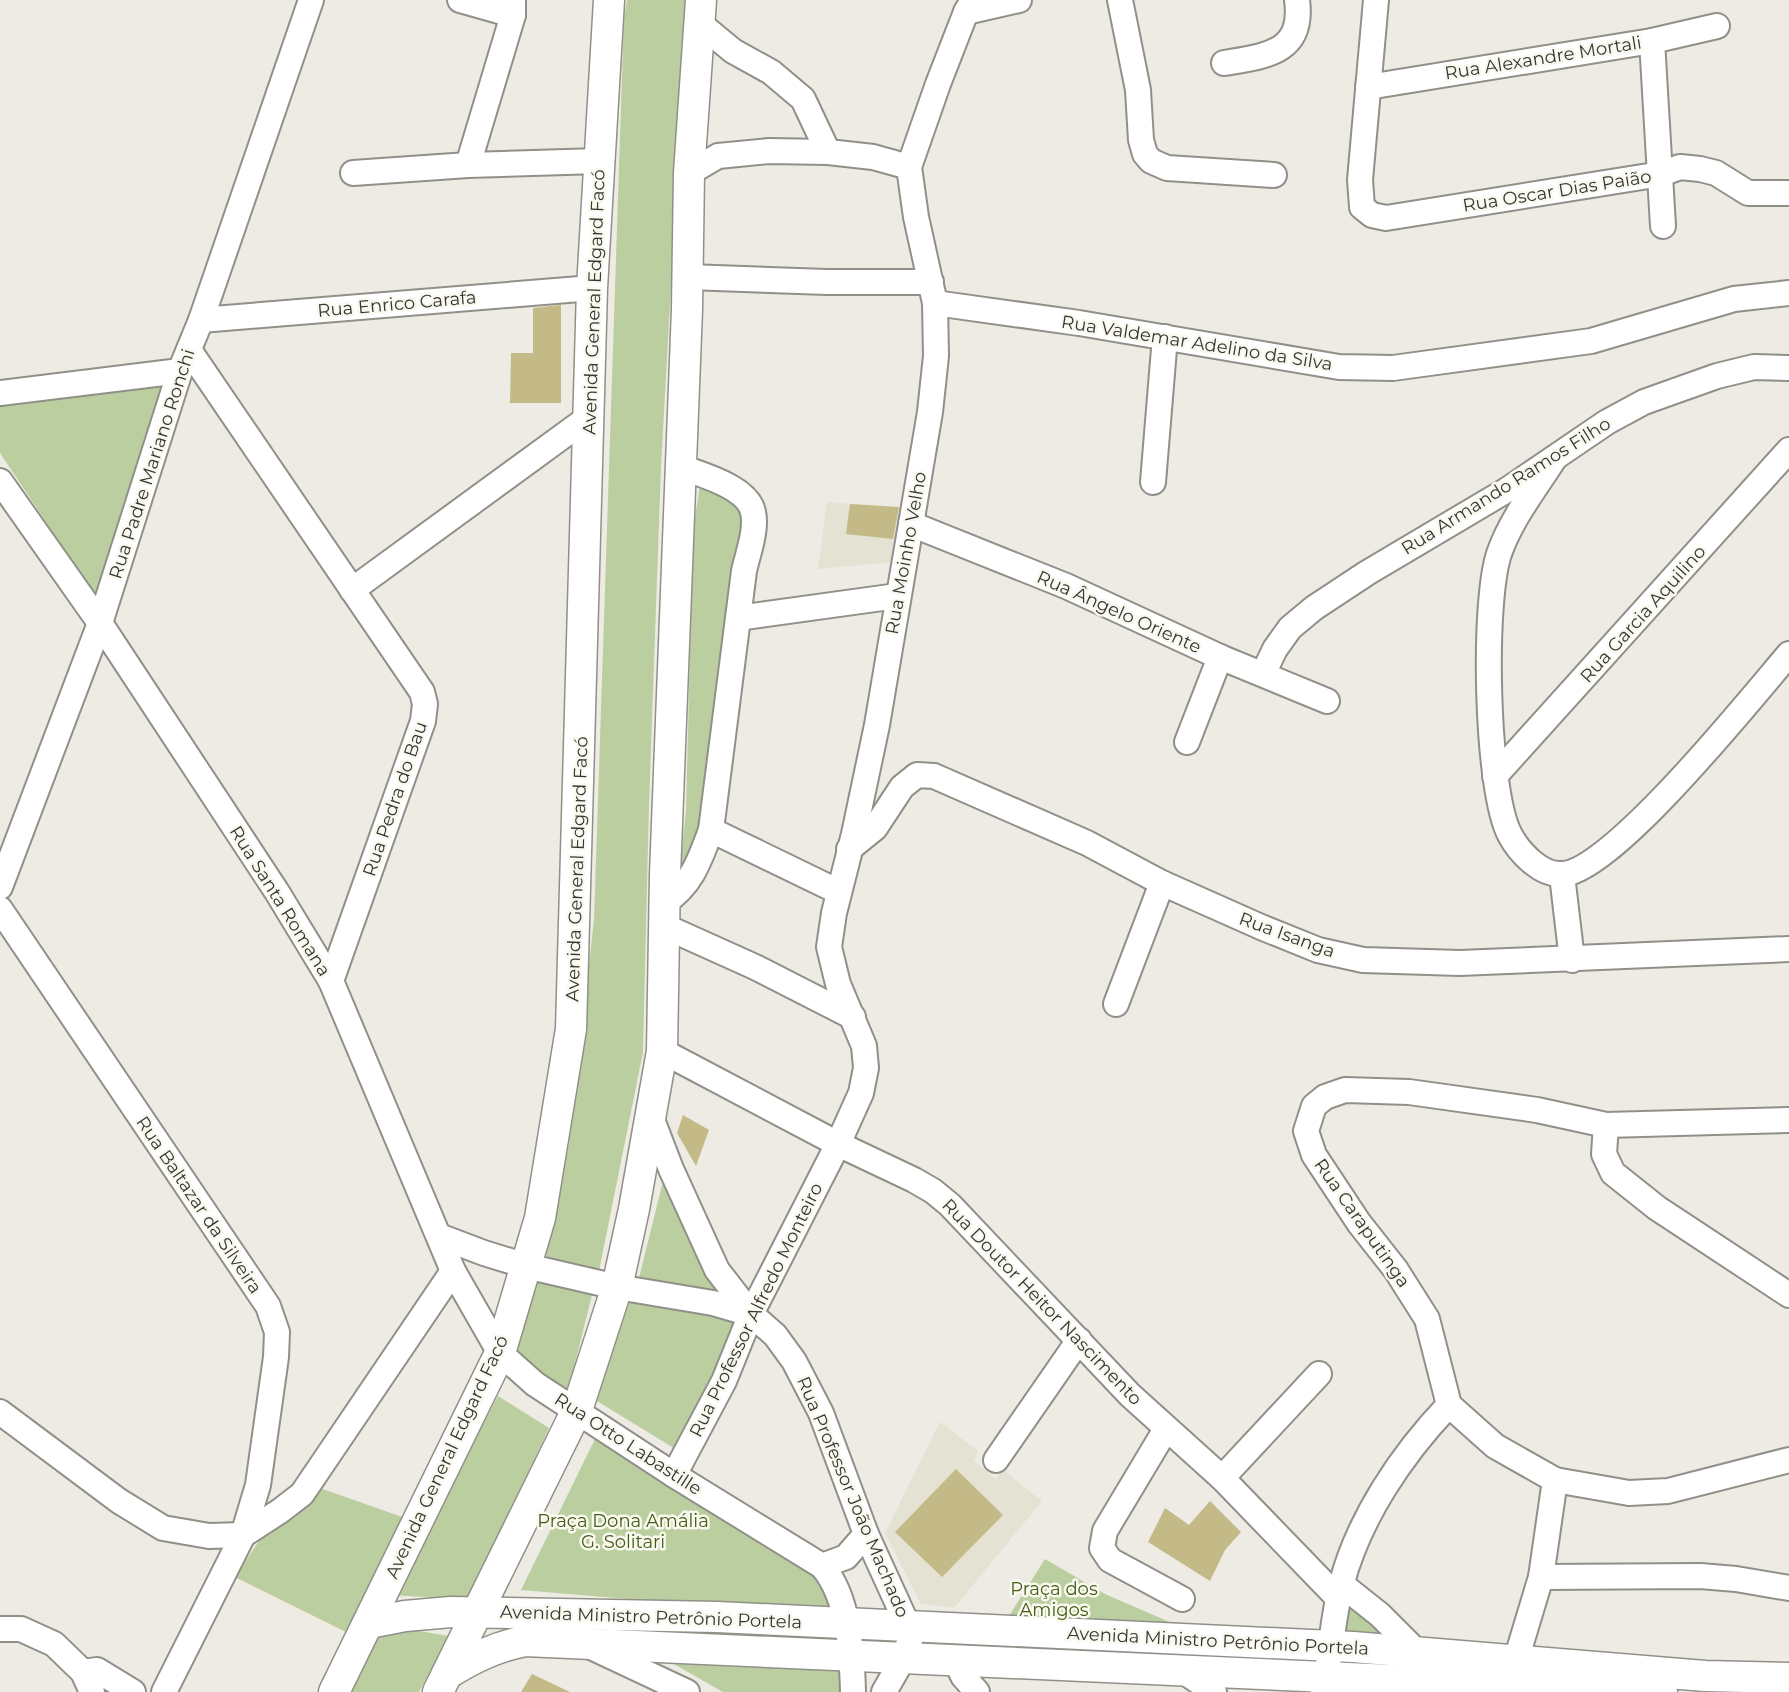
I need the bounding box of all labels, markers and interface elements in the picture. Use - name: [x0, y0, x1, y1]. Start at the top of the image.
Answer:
- street label: Rua Alexandre Mortali: [1443, 32, 1643, 84]
- street label: Rua Oscar Dias Paião: [1461, 165, 1653, 217]
- street label: Avenida General Edgard Facó: [578, 169, 610, 435]
- street label: Rua Enrico Carafa: [317, 286, 477, 322]
- street label: Rua Valdemar Adelino da Silva: [1060, 311, 1334, 375]
- street label: Rua Padre Mariano Ronchi: [104, 346, 200, 582]
- street label: Rua Armando Ramos Filho: [1397, 412, 1615, 560]
- street label: Rua Moinho Velho: [881, 470, 931, 636]
- street label: Rua Garcia Aquilino: [1576, 541, 1710, 687]
- street label: Rua Ângelo Oriente: [1033, 566, 1205, 658]
- street label: Rua Pedra do Bau: [358, 719, 432, 879]
- street label: Avenida General Edgard Facó: [561, 736, 593, 1002]
- street label: Rua Santa Romana: [225, 822, 335, 980]
- street label: Rua Isanga: [1236, 907, 1338, 963]
- street label: Rua Baltazar da Silveira: [131, 1112, 267, 1298]
- street label: Rua Caraputinga: [1309, 1154, 1415, 1292]
- street label: Rua Professor Alfredo Monteiro: [685, 1179, 827, 1441]
- street label: Rua Doutor Heitor Nascimento: [937, 1194, 1147, 1410]
- street label: Avenida General Edgard Facó: [381, 1332, 513, 1582]
- street label: Rua Professor João Machado: [792, 1373, 914, 1621]
- street label: Rua Otto Labastille: [550, 1388, 706, 1500]
- park label: Praça Dona Amália G. Solitari: [537, 1510, 709, 1553]
- park label: Praça dos Amigos: [1010, 1578, 1098, 1621]
- street label: Avenida Ministro Petrônio Portela: [500, 1601, 802, 1633]
- street label: Avenida Ministro Petrônio Portela: [1066, 1622, 1370, 1660]

